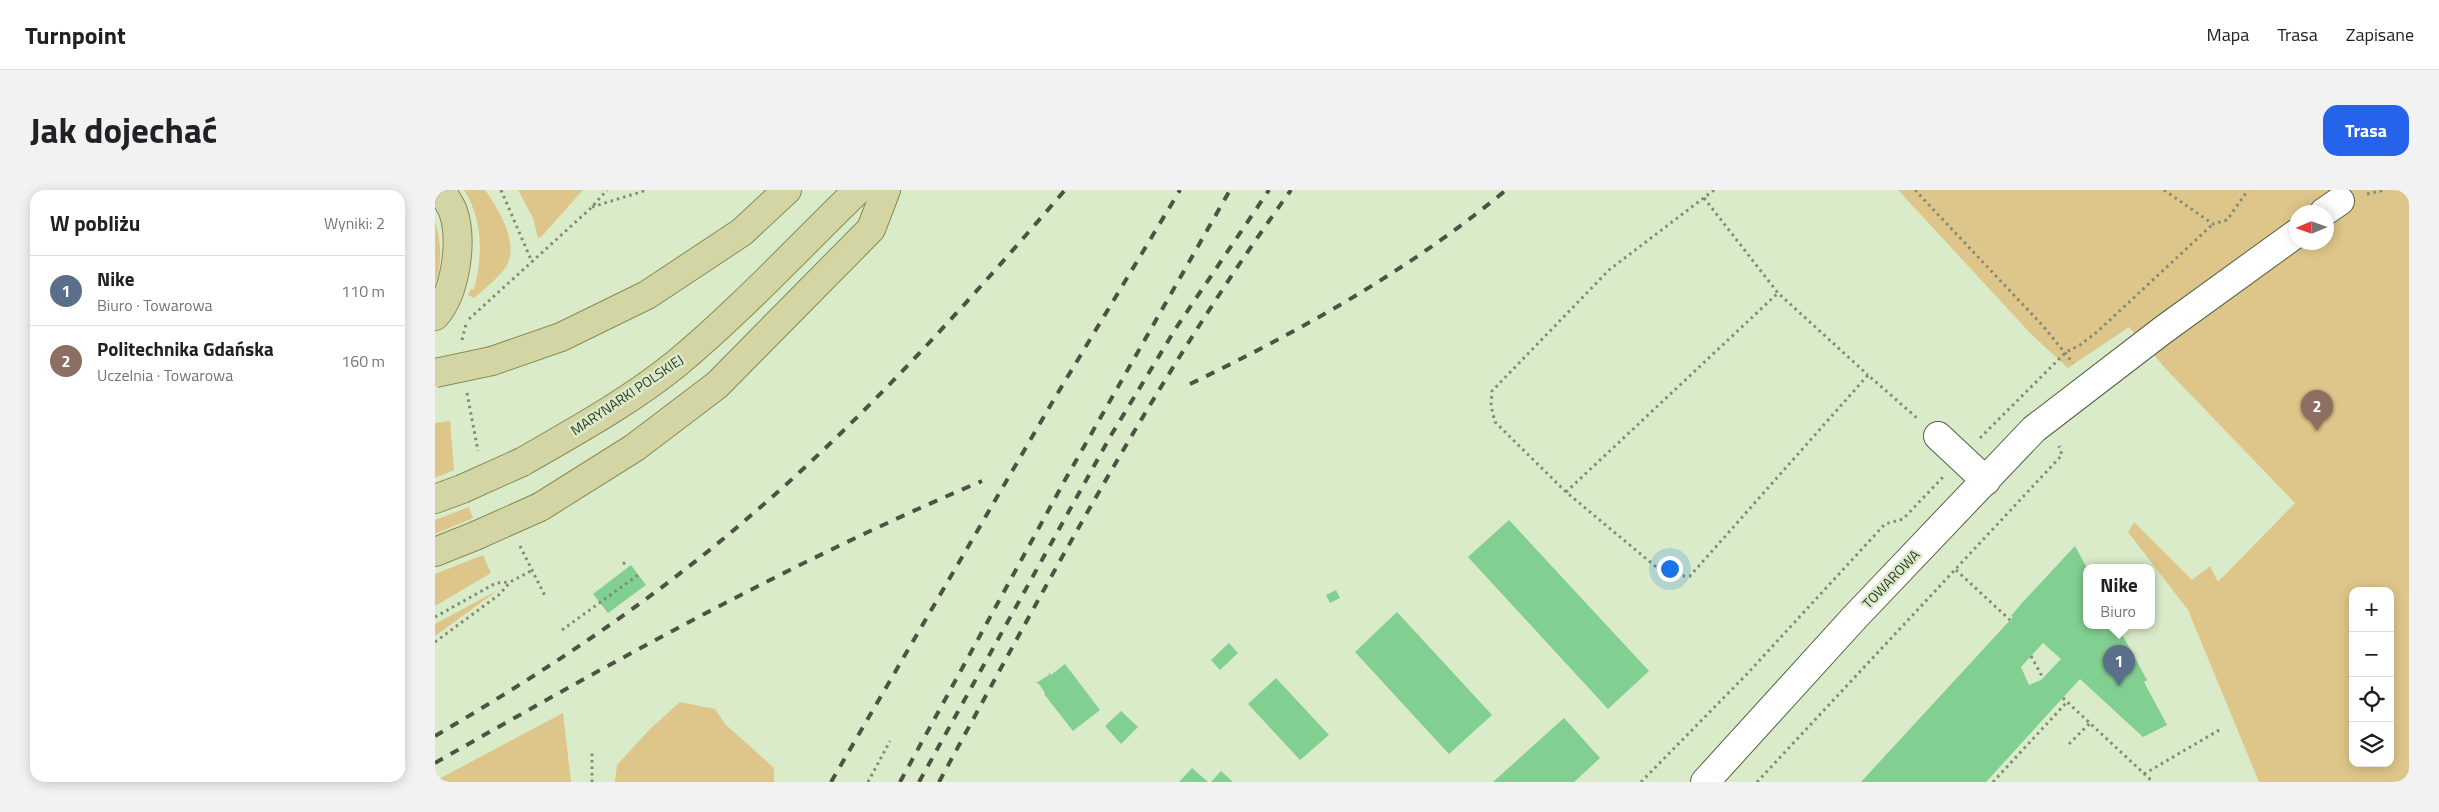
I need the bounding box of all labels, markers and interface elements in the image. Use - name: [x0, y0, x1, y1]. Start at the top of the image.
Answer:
- text: Turnpoint: [25, 17, 126, 53]
- text: Mapa: [2207, 21, 2249, 48]
- text: Trasa: [2277, 21, 2318, 48]
- text: Zapisane: [2346, 21, 2414, 48]
- text: Jak dojechać: [30, 103, 217, 157]
- button: Trasa: [2323, 105, 2409, 156]
- north arrow: [2289, 205, 2334, 250]
- text: W pobliżu: [50, 207, 140, 239]
- text: Wyniki: 2: [324, 211, 385, 235]
- text: Nike: [97, 264, 134, 293]
- text: 1: [62, 279, 70, 303]
- text: 110 m: [341, 279, 385, 303]
- text: Biuro · Towarowa: [97, 293, 213, 317]
- text: Politechnika Gdańska: [97, 334, 274, 363]
- text: 2: [62, 349, 70, 373]
- text: 160 m: [341, 349, 385, 373]
- street label: MARYNARKI POLSKIEJ: [566, 349, 687, 440]
- text: Uczelnia · Towarowa: [97, 363, 233, 387]
- pin: 2: [2301, 390, 2333, 431]
- street label: TOWAROWA: [1857, 544, 1925, 613]
- your location: [1657, 556, 1683, 582]
- popup: [2083, 564, 2155, 629]
- text: Nike: [2100, 570, 2138, 599]
- map controls: [2349, 587, 2394, 767]
- button: +: [2349, 587, 2394, 632]
- text: Biuro: [2100, 599, 2136, 623]
- button: −: [2349, 632, 2394, 677]
- pin: 1: [2103, 645, 2135, 686]
- button: locate: [2349, 677, 2394, 722]
- button: layers: [2349, 722, 2394, 767]

